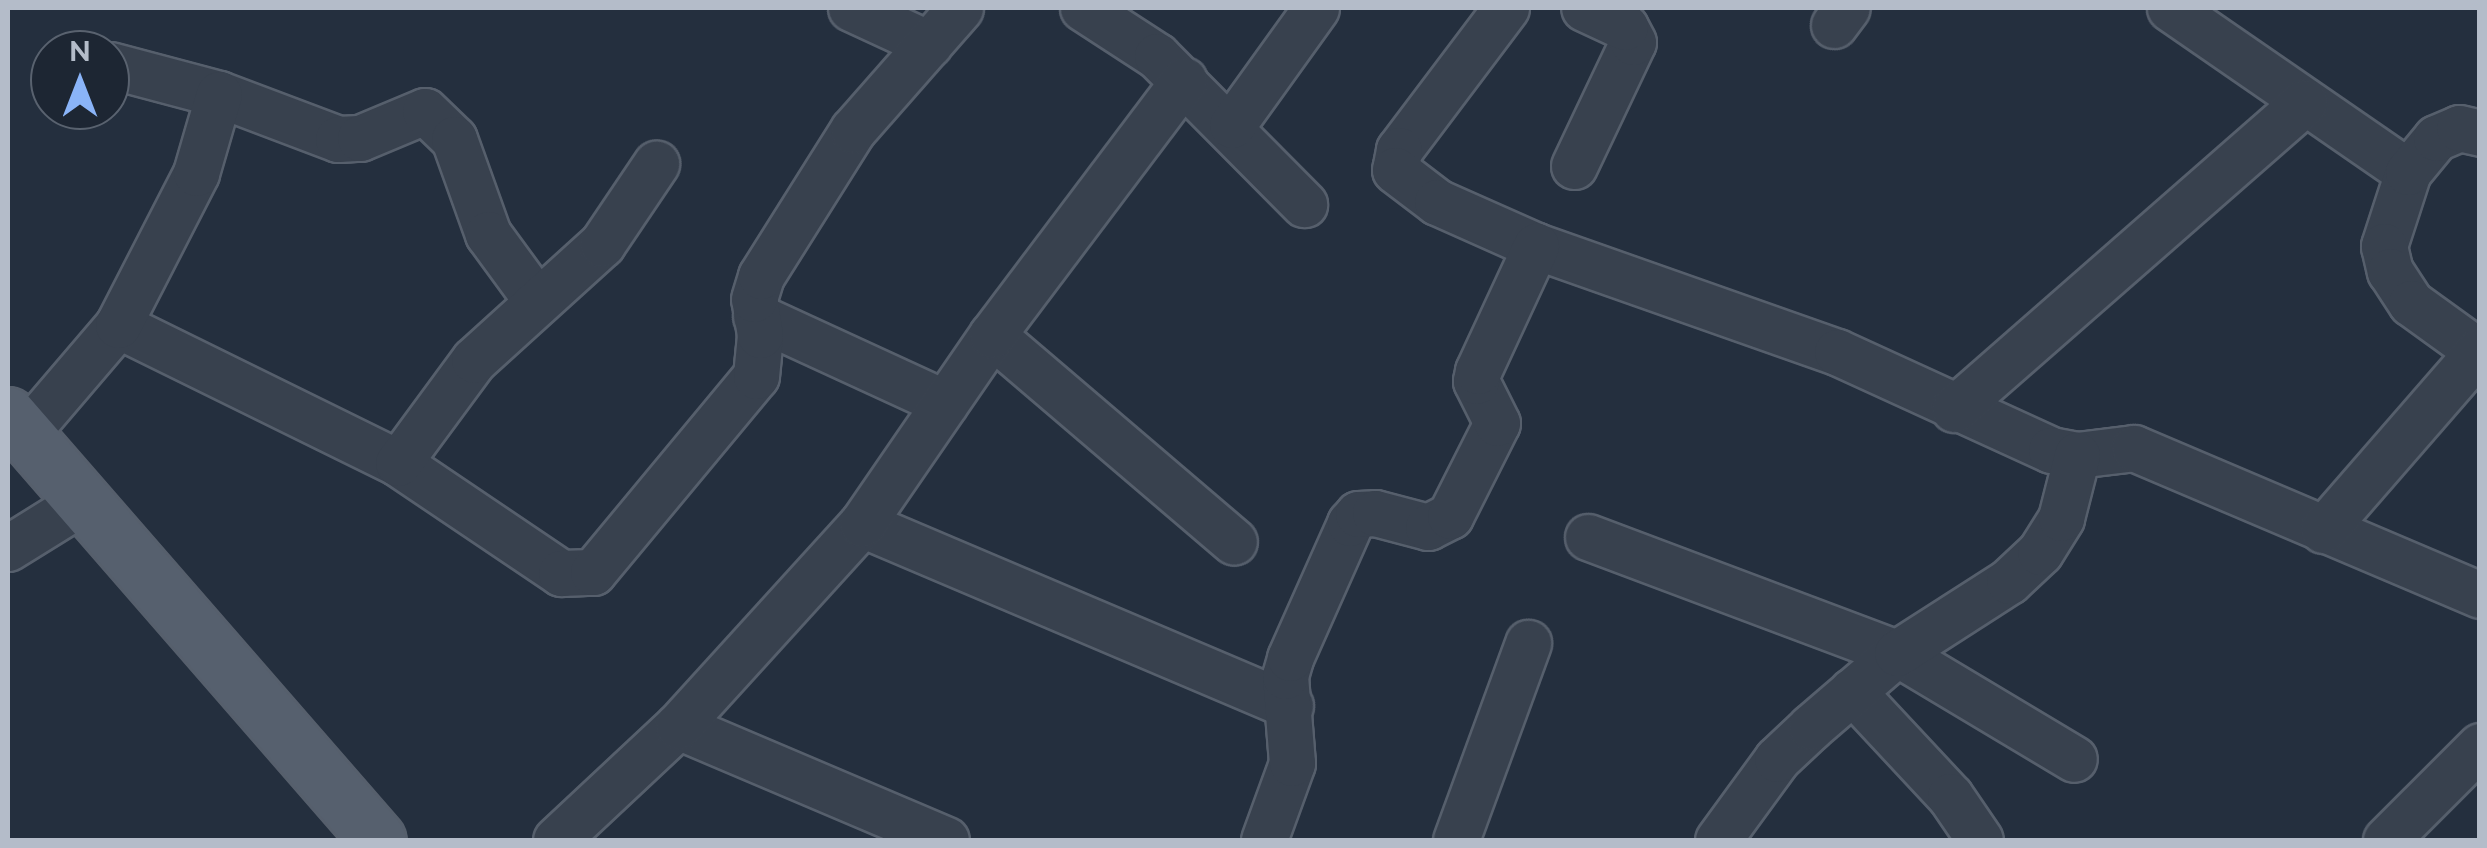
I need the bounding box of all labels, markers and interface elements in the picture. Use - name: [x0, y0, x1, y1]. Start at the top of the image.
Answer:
- north arrow: [30, 30, 130, 130]
- text: N: [69, 35, 91, 68]

